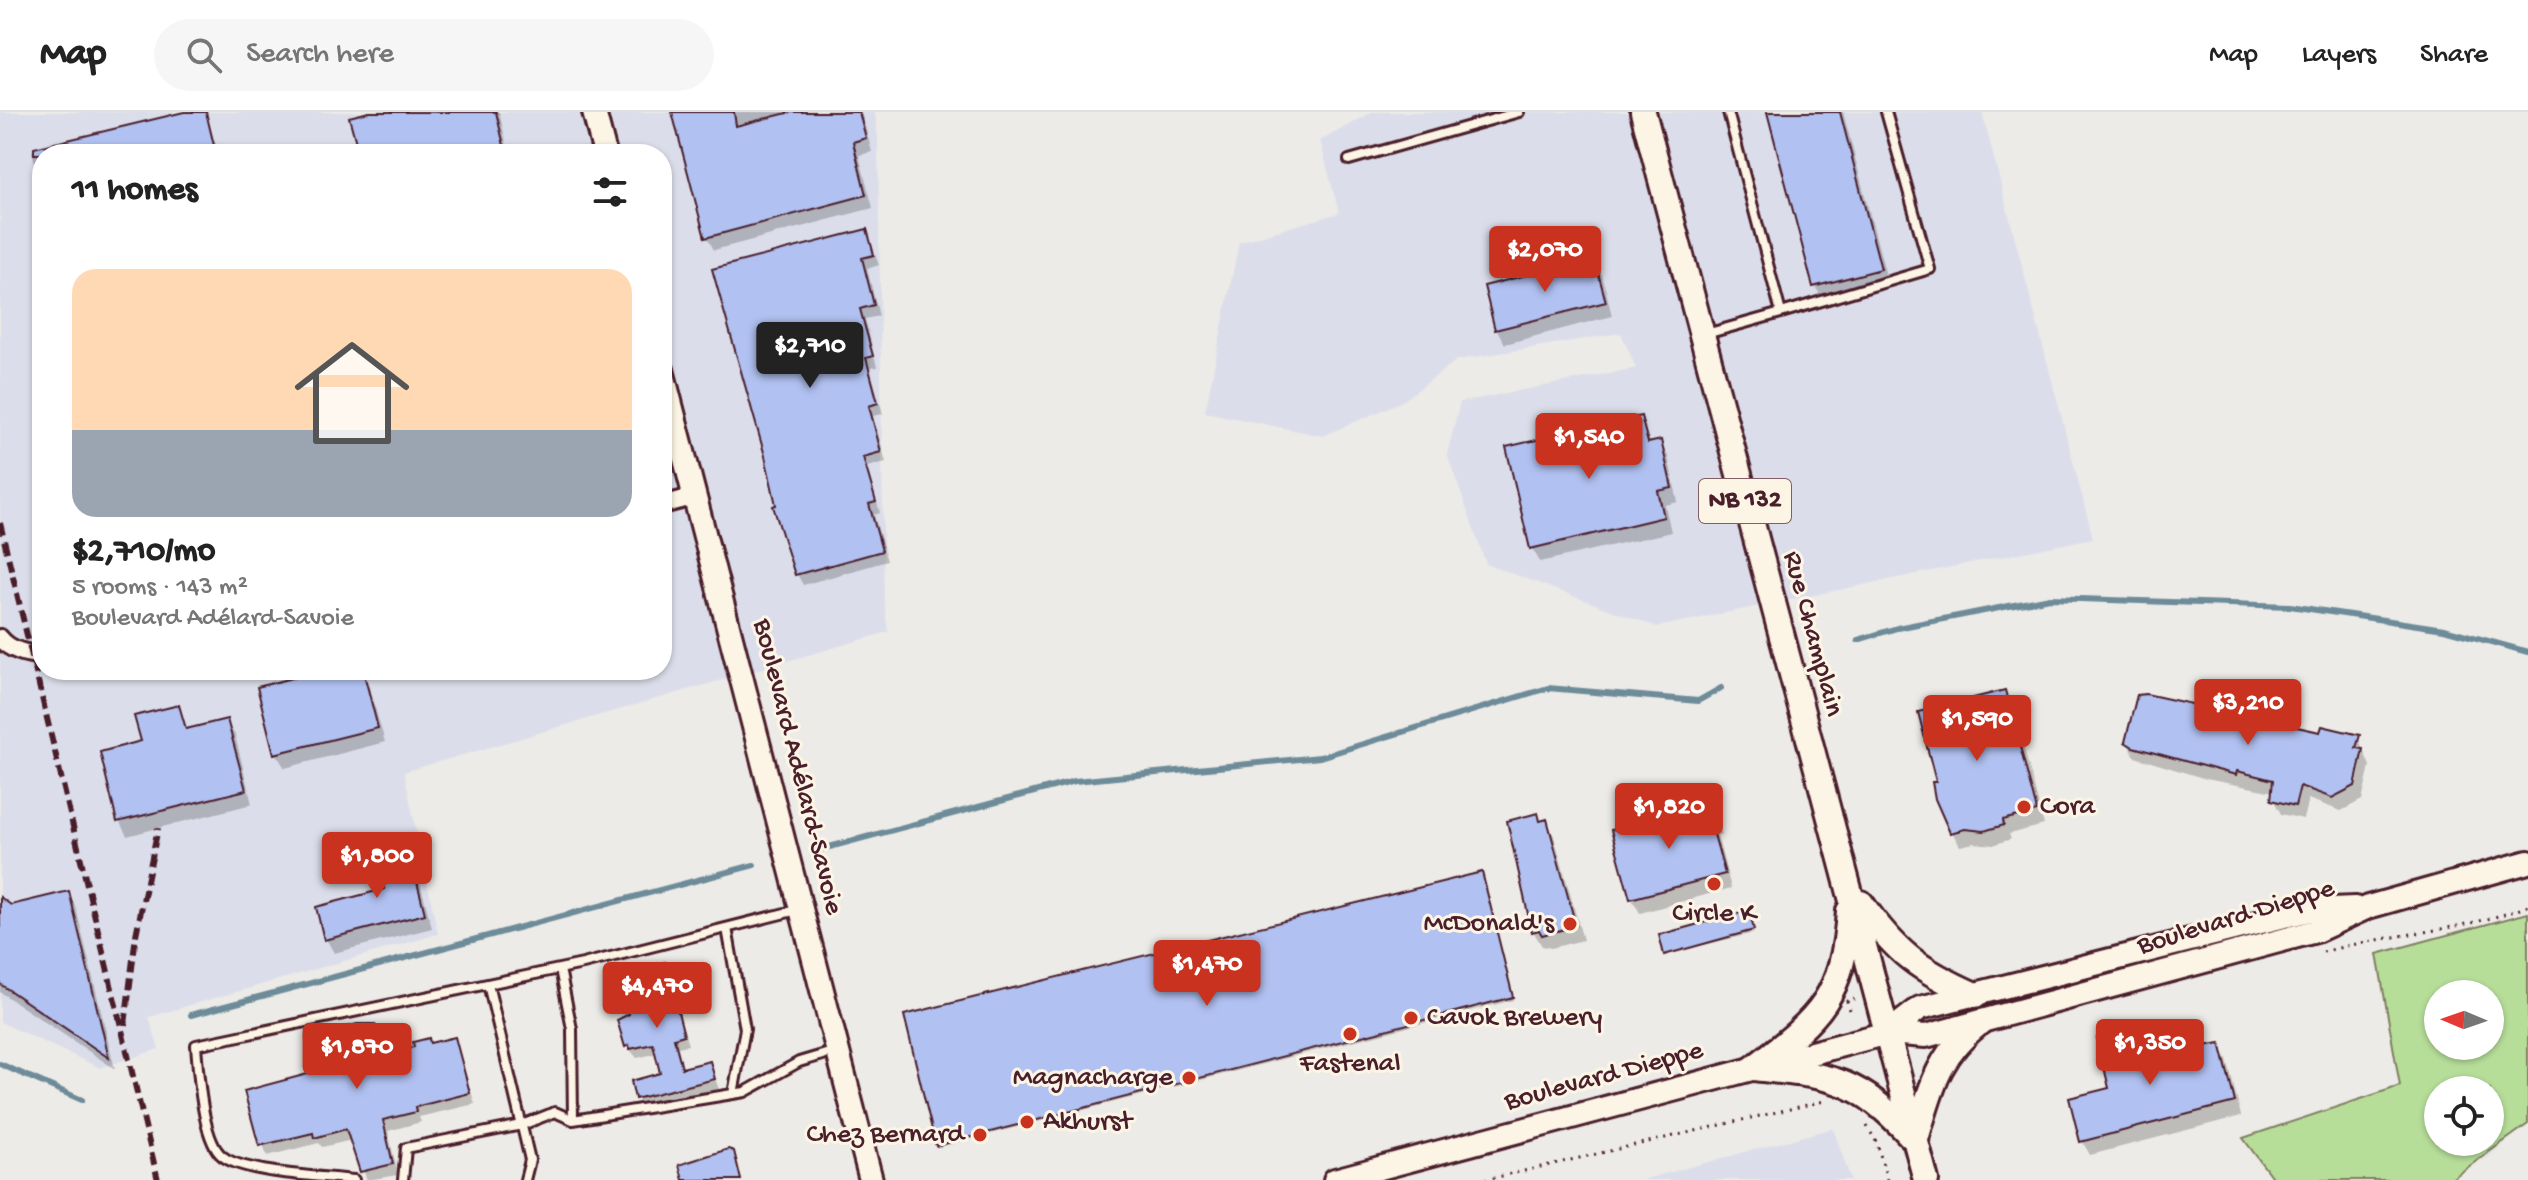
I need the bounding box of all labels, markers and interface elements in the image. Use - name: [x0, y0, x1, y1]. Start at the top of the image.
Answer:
- search box: [154, 19, 714, 91]
- text: Map: [40, 33, 106, 77]
- icon: search: [182, 33, 226, 77]
- text: Search here: [246, 38, 394, 73]
- text: Map: [2209, 39, 2258, 72]
- text: Layers: [2302, 39, 2376, 72]
- text: Share: [2420, 39, 2488, 72]
- icon: filters: [588, 170, 632, 214]
- text: 11 homes: [72, 172, 198, 212]
- pin: $2,070: [1480, 226, 1610, 294]
- text: $2,070: [1507, 236, 1583, 267]
- icon: home: [280, 321, 424, 465]
- pin: $2,710: [745, 322, 875, 390]
- text: $2,710: [774, 332, 846, 363]
- pin: $1,540: [1524, 413, 1654, 481]
- text: $1,540: [1553, 423, 1625, 454]
- road number: NB 132: [1699, 479, 1791, 523]
- text: $2,710/mo: [72, 533, 215, 573]
- street label: Rue Champlain: [1774, 548, 1850, 721]
- text: 5 rooms · 143 m²: [72, 573, 248, 604]
- text: Boulevard Adélard-Savoie: [72, 604, 354, 635]
- street label: Boulevard Adélard-Savoie: [744, 615, 850, 919]
- pin: $3,210: [2183, 679, 2313, 747]
- text: $3,210: [2212, 689, 2284, 720]
- pin: $1,590: [1912, 695, 2042, 763]
- text: $1,590: [1941, 705, 2013, 736]
- pin: $1,820: [1604, 783, 1734, 851]
- place label: Cora: [2040, 791, 2097, 824]
- text: $1,820: [1633, 793, 1705, 824]
- marker: Cora: [2015, 798, 2033, 816]
- pin: $1,800: [312, 832, 442, 900]
- text: $1,800: [340, 842, 414, 873]
- street label: Boulevard Dieppe: [2133, 872, 2339, 964]
- marker: Circle K: [1705, 875, 1723, 893]
- place label: Circle K: [1672, 898, 1758, 931]
- place label: McDonald's: [1423, 908, 1555, 941]
- marker: McDonald's: [1561, 915, 1579, 933]
- pin: $1,470: [1142, 940, 1272, 1008]
- text: $1,470: [1172, 950, 1242, 981]
- pin: $4,470: [592, 962, 722, 1030]
- text: $4,470: [621, 972, 693, 1003]
- north arrow: [2424, 980, 2504, 1060]
- map controls: [2424, 980, 2504, 1156]
- place label: Cavok Brewery: [1427, 1002, 1602, 1035]
- marker: Cavok Brewery: [1402, 1009, 1420, 1027]
- pin: $1,350: [2085, 1019, 2215, 1087]
- pin: $1,870: [292, 1023, 422, 1091]
- marker: Fastenal: [1341, 1025, 1359, 1043]
- text: $1,350: [2114, 1029, 2186, 1060]
- text: $1,870: [321, 1033, 393, 1064]
- street label: Boulevard Dieppe: [1500, 1034, 1707, 1120]
- place label: Fastenal: [1298, 1048, 1401, 1081]
- place label: Magnacharge: [1013, 1062, 1174, 1095]
- marker: Magnacharge: [1180, 1069, 1198, 1087]
- button: locate: [2424, 1076, 2504, 1156]
- place label: Akhurst: [1043, 1106, 1134, 1139]
- marker: Akhurst: [1018, 1113, 1036, 1131]
- place label: Chez Bernard: [807, 1119, 967, 1152]
- marker: Chez Bernard: [971, 1126, 989, 1144]

